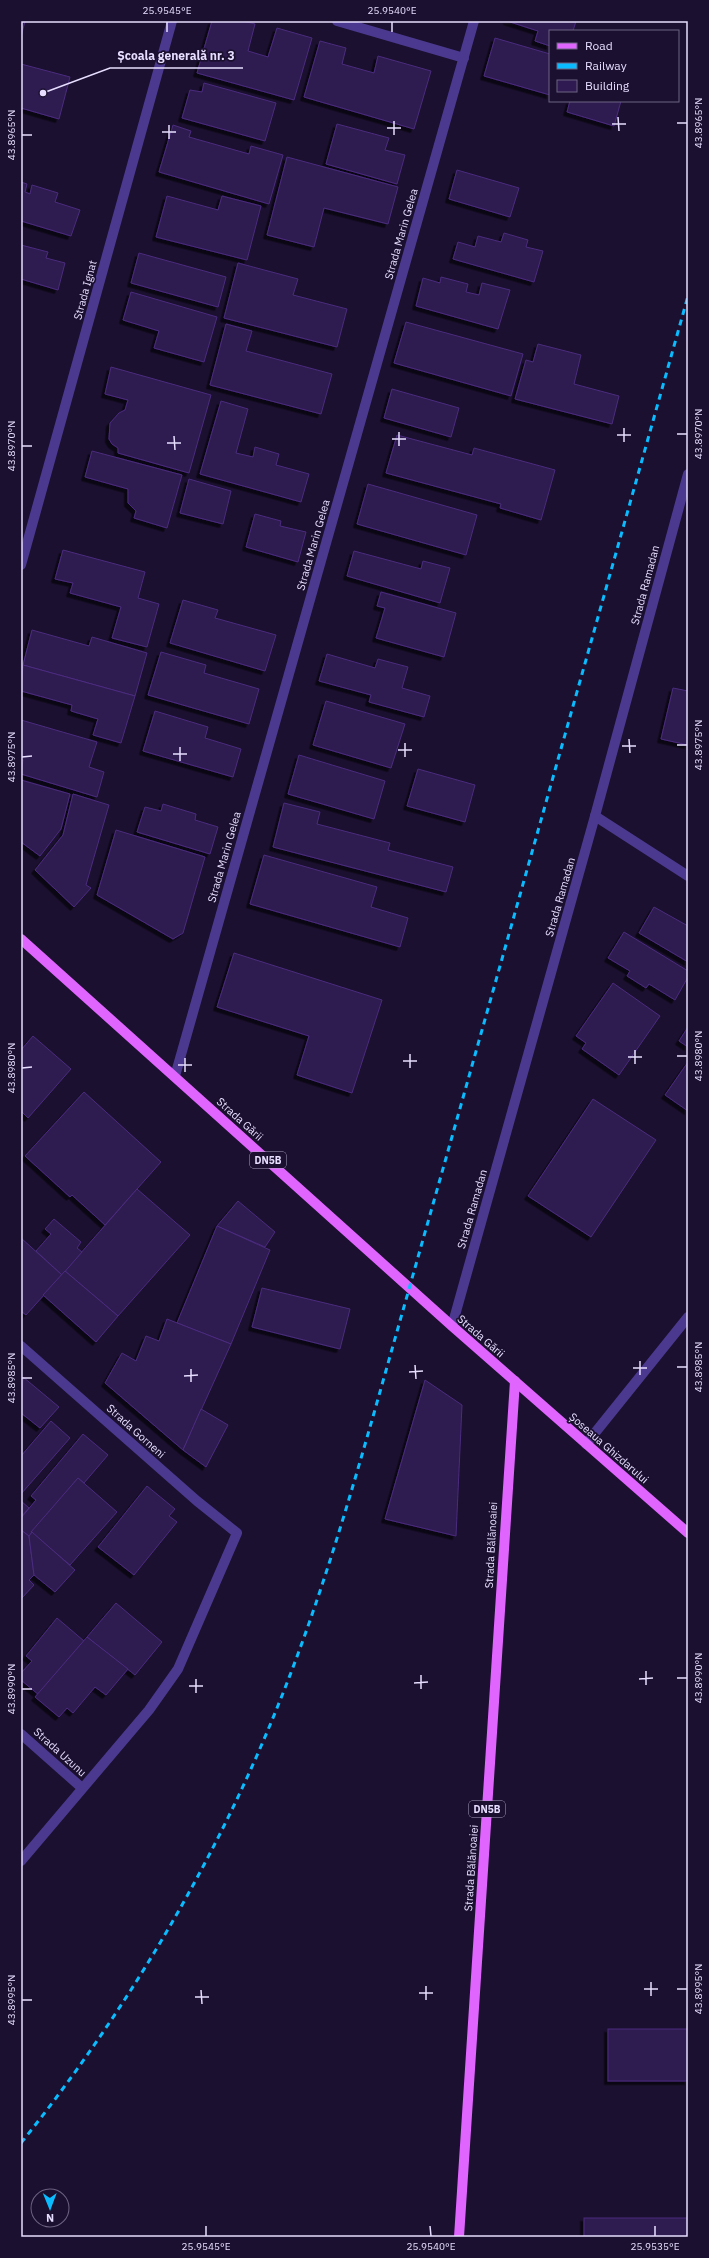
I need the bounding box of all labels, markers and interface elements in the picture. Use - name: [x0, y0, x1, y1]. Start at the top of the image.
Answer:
- text: 25.9545°E: [142, 4, 192, 17]
- text: 25.9540°E: [367, 4, 417, 17]
- legend: [549, 30, 679, 102]
- text: Road: [585, 38, 613, 53]
- callout: Școala generală nr. 3: [110, 44, 243, 68]
- text: Școala generală nr. 3: [117, 48, 235, 64]
- text: Railway: [585, 58, 627, 73]
- text: Building: [585, 78, 630, 93]
- text: 43.8965°N: [692, 98, 705, 148]
- text: 43.8965°N: [5, 110, 18, 160]
- street label: Strada Marin Gelea: [381, 187, 421, 281]
- street label: Strada Ignat: [70, 259, 100, 321]
- text: 43.8970°N: [692, 409, 705, 459]
- text: 43.8970°N: [5, 421, 18, 471]
- street label: Strada Marin Gelea: [293, 498, 333, 592]
- street label: Strada Ramadan: [628, 544, 662, 626]
- text: 43.8975°N: [692, 720, 705, 770]
- text: 43.8975°N: [5, 732, 18, 782]
- street label: Strada Marin Gelea: [204, 810, 244, 904]
- street label: Strada Ramadan: [542, 856, 578, 938]
- text: 43.8980°N: [692, 1031, 705, 1081]
- text: 43.8980°N: [5, 1043, 18, 1093]
- street label: Strada Gării: [214, 1094, 266, 1144]
- road number: DN5B: [250, 1152, 286, 1168]
- street label: Strada Ramadan: [454, 1168, 490, 1250]
- street label: Strada Gării: [455, 1312, 507, 1360]
- text: 43.8985°N: [692, 1342, 705, 1392]
- text: 43.8985°N: [5, 1353, 18, 1403]
- street label: Strada Gorneni: [104, 1401, 168, 1461]
- street label: Șoseaua Ghizdarului: [566, 1410, 652, 1486]
- street label: Strada Bălănoaiei: [482, 1501, 500, 1589]
- text: 43.8990°N: [692, 1653, 705, 1703]
- text: 43.8990°N: [5, 1664, 18, 1714]
- street label: Strada Uzunu: [31, 1725, 89, 1779]
- road number: DN5B: [469, 1801, 505, 1817]
- street label: Strada Bălănoaiei: [461, 1824, 481, 1912]
- text: 43.8995°N: [692, 1964, 705, 2014]
- text: 43.8995°N: [5, 1975, 18, 2025]
- north arrow: [30, 2188, 70, 2228]
- text: N: [46, 2211, 54, 2225]
- text: 25.9545°E: [181, 2240, 231, 2253]
- text: 25.9540°E: [406, 2240, 456, 2253]
- text: 25.9535°E: [630, 2240, 680, 2253]

